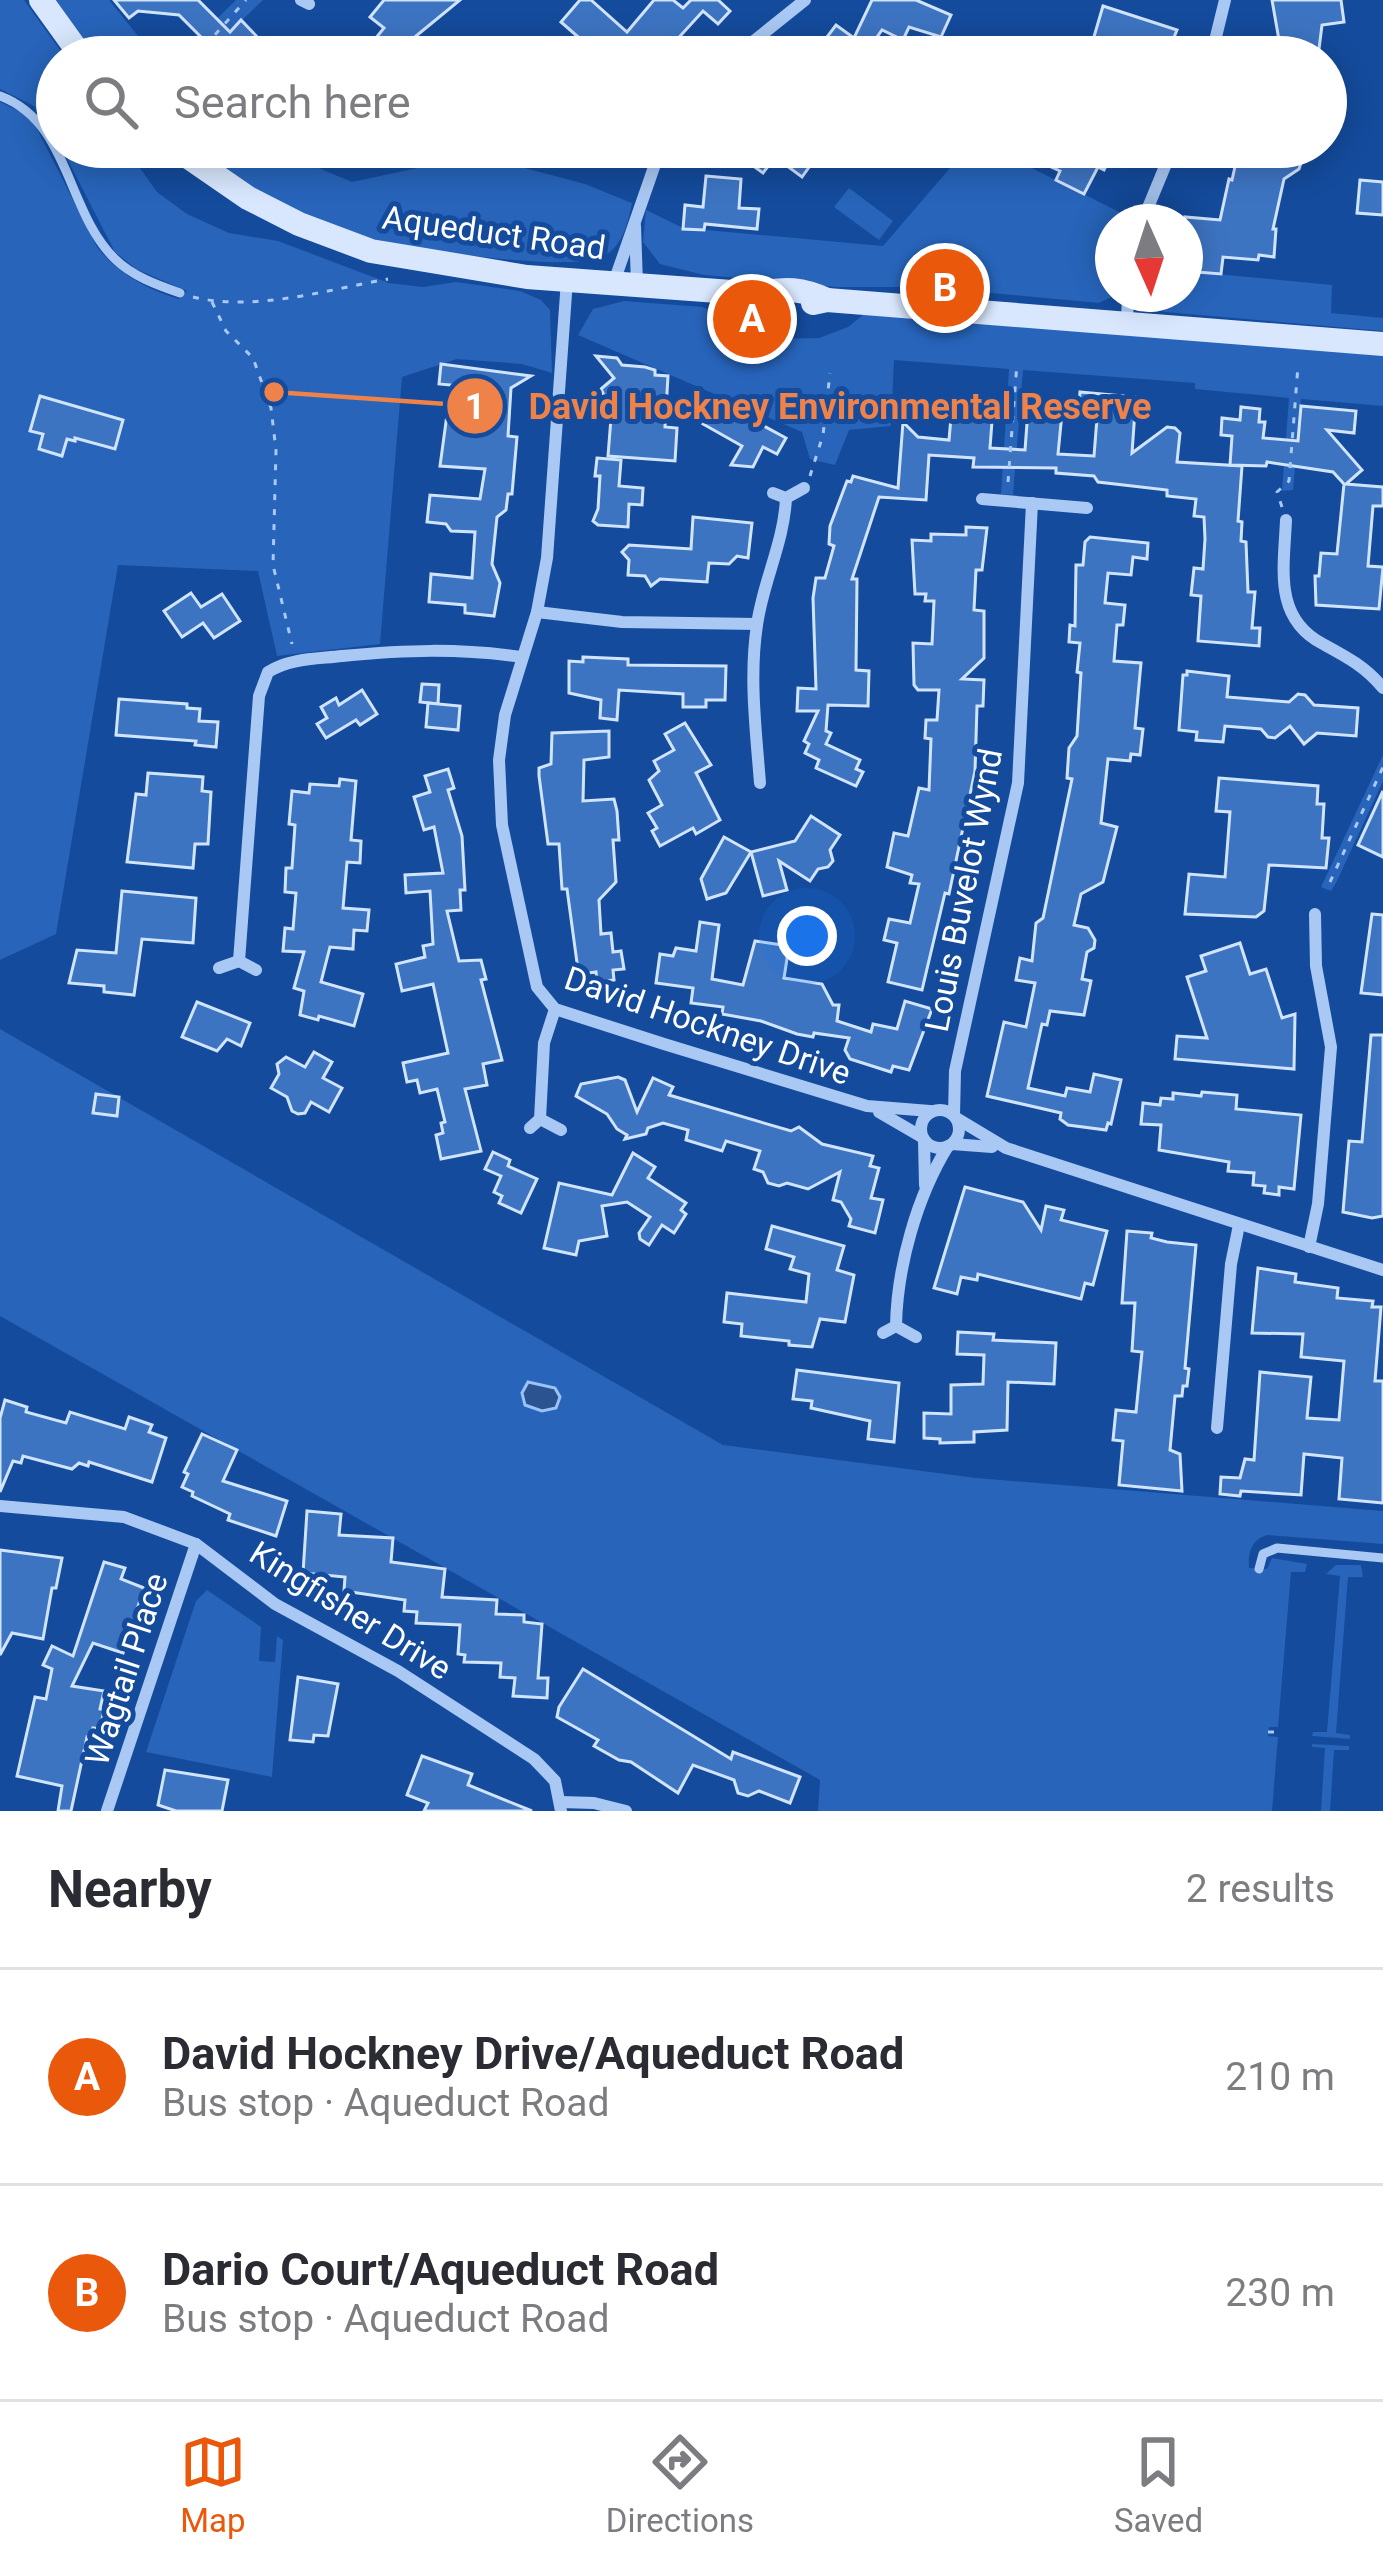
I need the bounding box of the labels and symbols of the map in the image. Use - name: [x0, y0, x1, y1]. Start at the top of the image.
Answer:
- street label: Aqueduct Road: [380, 198, 608, 267]
- north arrow: [1095, 204, 1203, 312]
- pin: B: [906, 243, 984, 333]
- pin: A: [713, 274, 791, 364]
- callout: David Hockney Environmental Reserve: [445, 370, 1176, 442]
- text: 1: [465, 386, 485, 428]
- text: David Hockney Environmental Reserve: [529, 386, 1152, 428]
- street label: Louis Buvelot Wynd: [917, 745, 1010, 1035]
- your location: [777, 906, 837, 966]
- street label: David Hockney Drive: [560, 958, 856, 1093]
- street label: Kingfisher Drive: [243, 1533, 459, 1688]
- street label: Wagtail Place: [77, 1568, 176, 1770]

